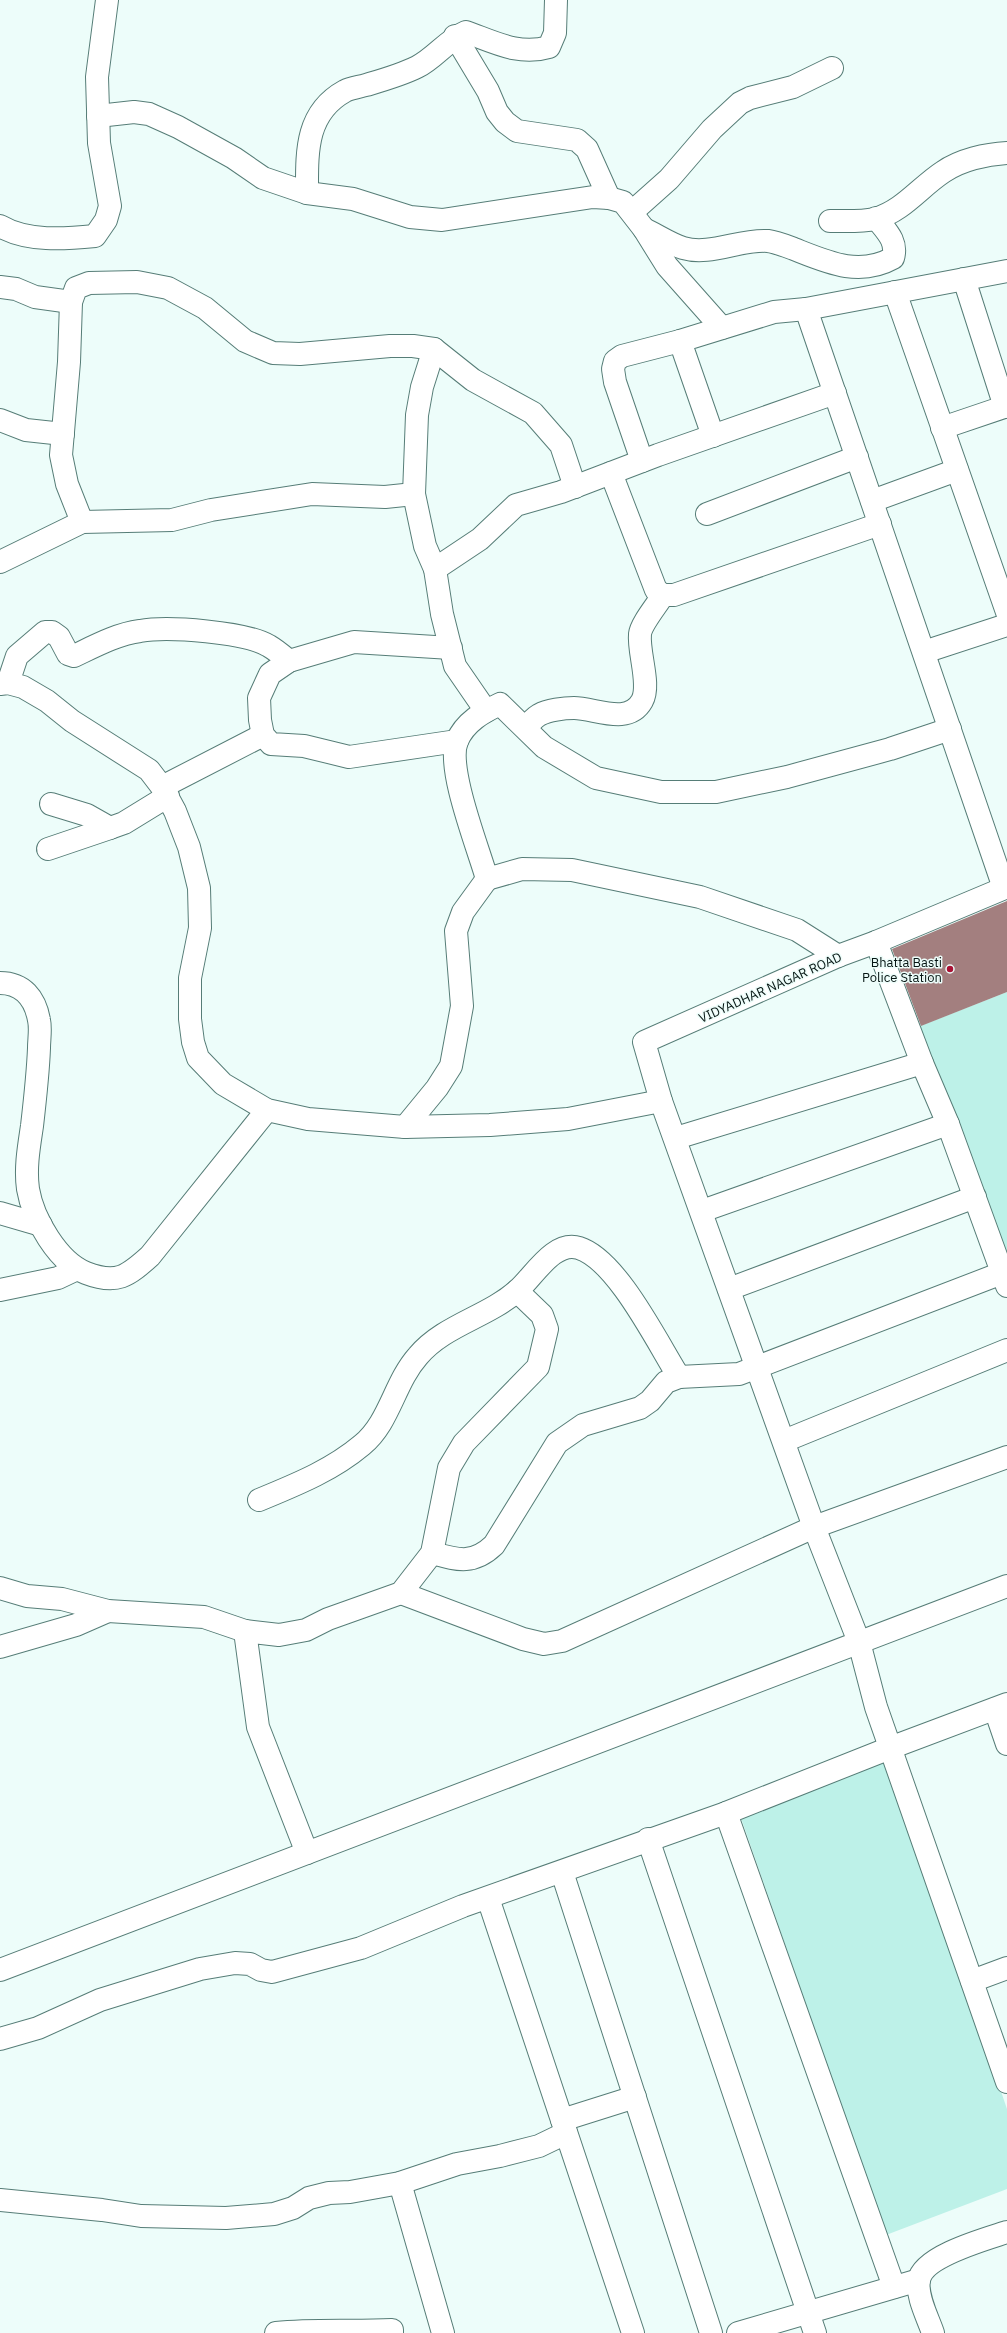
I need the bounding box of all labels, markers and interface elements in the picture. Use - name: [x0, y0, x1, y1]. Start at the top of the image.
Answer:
- street label: VIDYADHAR NAGAR ROAD: [696, 948, 844, 1027]
- place label: Bhatta Basti Police Station: [862, 954, 942, 986]
- marker: Bhatta Basti Police Station: [945, 964, 955, 974]

